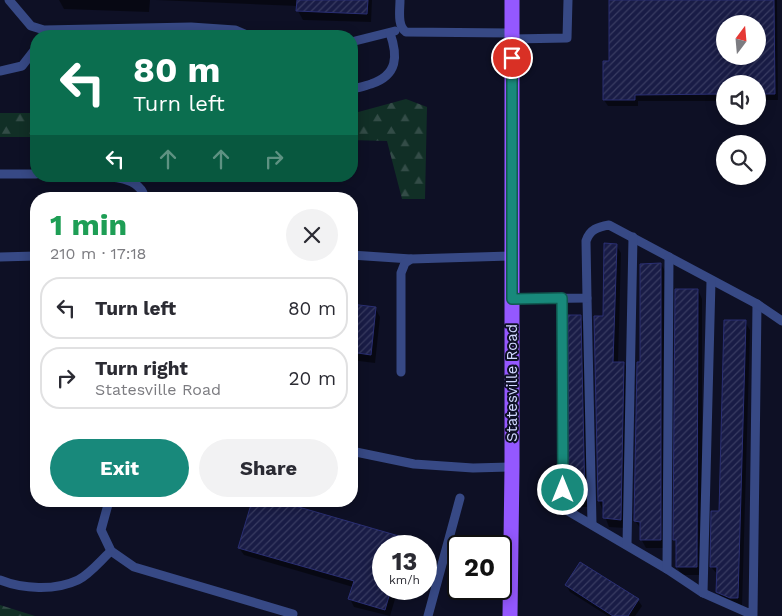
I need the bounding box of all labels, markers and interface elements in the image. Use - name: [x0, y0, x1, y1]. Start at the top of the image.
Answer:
- north arrow: [716, 15, 766, 65]
- map controls: [716, 15, 766, 185]
- pin: [491, 37, 533, 79]
- icon: arrive: [498, 44, 526, 72]
- text: 80 m: [133, 49, 220, 91]
- icon: left: [50, 50, 115, 115]
- button: sound: [716, 75, 766, 125]
- text: Turn left: [133, 91, 225, 116]
- button: search: [716, 135, 766, 185]
- icon: left: [101, 145, 129, 173]
- icon: ahead: [154, 145, 182, 173]
- icon: ahead: [207, 145, 235, 173]
- icon: right: [260, 145, 288, 173]
- text: 1 min: [50, 207, 127, 242]
- button: close: [286, 209, 338, 261]
- text: 210 m · 17:18: [50, 244, 146, 263]
- icon: left: [52, 294, 80, 322]
- text: Turn left: [95, 297, 176, 320]
- text: 80 m: [288, 297, 336, 320]
- street label: Statesville Road: [503, 324, 521, 442]
- text: Turn right: [95, 357, 188, 380]
- icon: right: [52, 364, 80, 392]
- text: 20 m: [289, 367, 336, 390]
- text: Statesville Road: [95, 380, 221, 399]
- button: Exit: [50, 439, 189, 497]
- button: Share: [199, 439, 338, 497]
- position arrow: [536, 463, 588, 515]
- speed limit sign: 20: [447, 535, 512, 600]
- text: 13: [392, 547, 417, 576]
- text: km/h: [389, 573, 420, 587]

